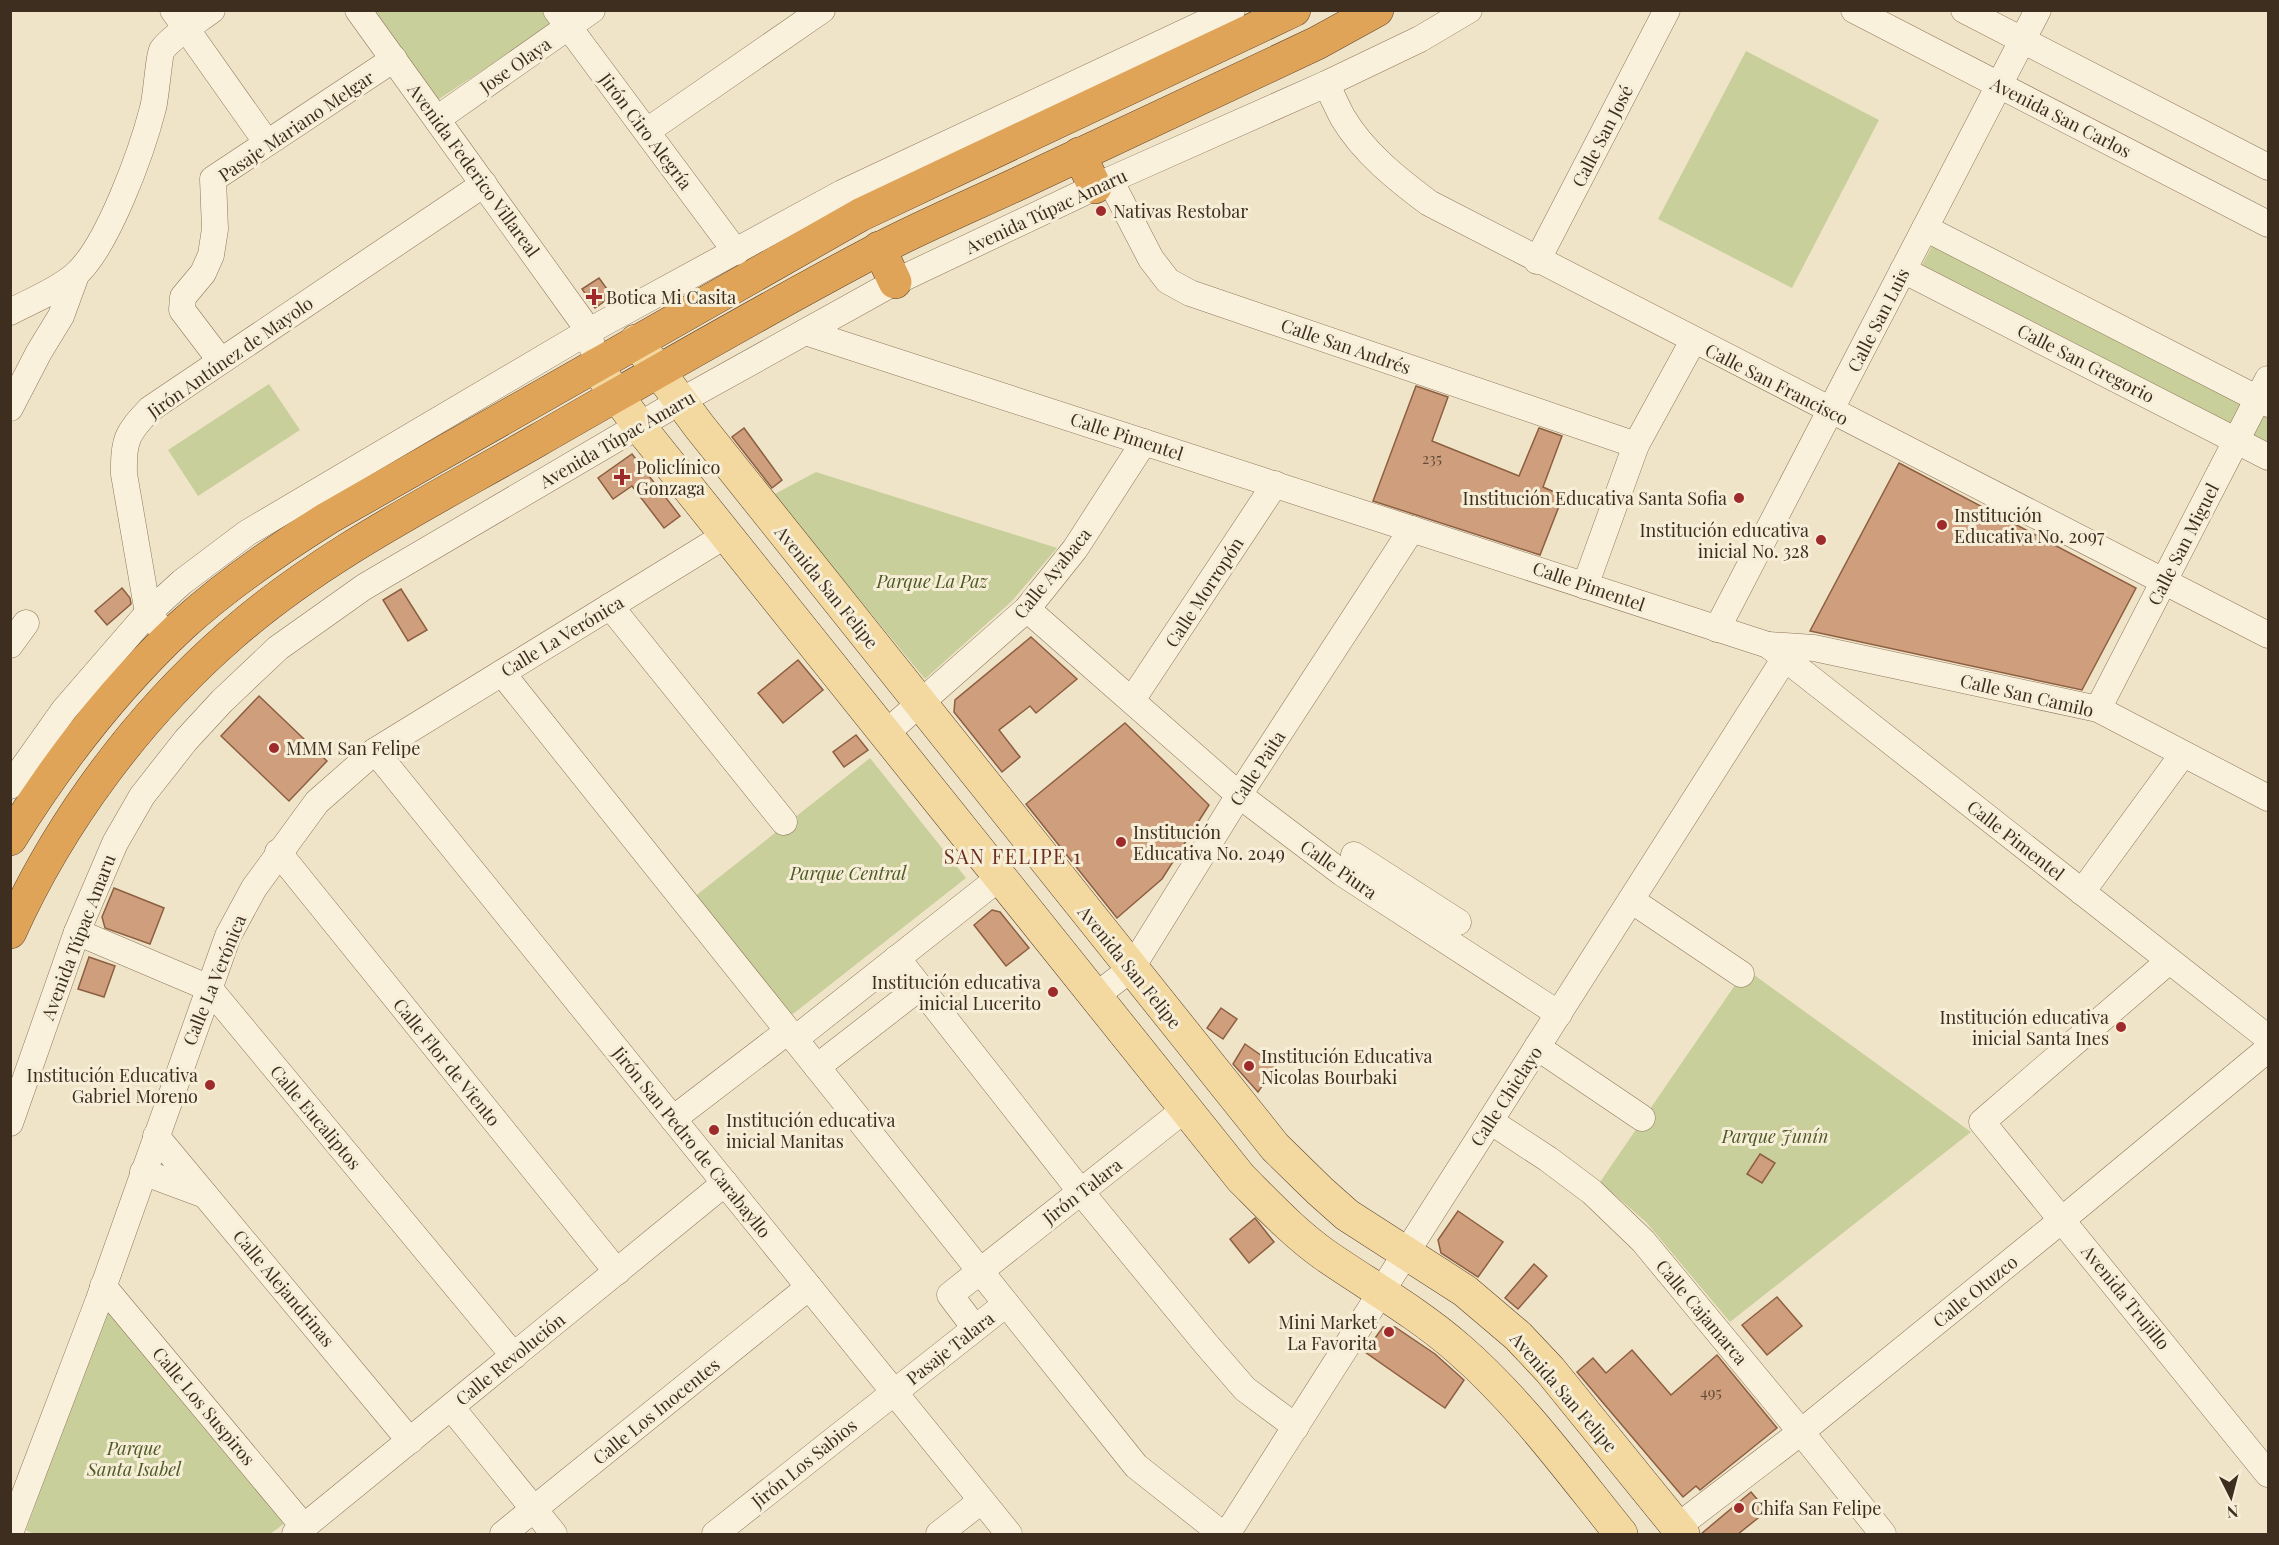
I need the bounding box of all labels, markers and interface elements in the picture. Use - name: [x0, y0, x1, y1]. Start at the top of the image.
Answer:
- street label: Jose Olaya: [474, 32, 556, 99]
- street label: Pasaje Mariano Melgar: [214, 65, 378, 187]
- street label: Jirón Ciro Alegría: [594, 67, 698, 194]
- street label: Avenida San Carlos: [1986, 71, 2135, 163]
- street label: Avenida Federico Villareal: [402, 77, 545, 262]
- street label: Calle San José: [1566, 81, 1638, 191]
- street label: Avenida Túpac Amaru: [960, 163, 1131, 259]
- place label: Nativas Restobar: [1113, 199, 1248, 223]
- marker: Nativas Restobar: [1094, 204, 1108, 218]
- street label: Calle San Luis: [1842, 264, 1914, 376]
- place label: Botica Mi Casita: [606, 285, 736, 309]
- marker: Botica Mi Casita: [587, 290, 601, 304]
- street label: Jirón Antúnez de Mayolo: [142, 291, 318, 424]
- street label: Calle San Andrés: [1278, 313, 1414, 379]
- street label: Calle San Gregorio: [2013, 318, 2159, 408]
- street label: Calle San Francisco: [1701, 338, 1853, 431]
- street label: Avenida Túpac Amaru: [534, 384, 699, 494]
- street label: Calle Pimentel: [1067, 406, 1187, 466]
- house number: 235: [1422, 448, 1442, 468]
- place label: Policlínico Gonzaga: [636, 455, 720, 500]
- marker: Policlínico Gonzaga: [613, 468, 631, 486]
- street label: Calle San Miguel: [2142, 479, 2224, 609]
- place label: Institución Educativa Santa Sofia: [1463, 486, 1727, 510]
- marker: Institución Educativa Santa Sofia: [1732, 491, 1746, 505]
- place label: Institución Educativa No. 2097: [1954, 503, 2105, 548]
- place label: Institución educativa inicial No. 328: [1639, 518, 1809, 563]
- marker: Institución Educativa No. 2097: [1935, 518, 1949, 532]
- street label: Avenida San Felipe: [769, 520, 884, 653]
- street label: Calle Ayabaca: [1008, 522, 1096, 624]
- street label: Calle Morropón: [1159, 532, 1249, 652]
- marker: Institución educativa inicial No. 328: [1814, 533, 1828, 547]
- street label: Calle Pimentel: [1530, 556, 1648, 616]
- park label: Parque La Paz: [875, 569, 989, 593]
- street label: Calle La Verónica: [496, 590, 628, 682]
- street label: Calle San Camilo: [1958, 668, 2096, 722]
- street label: Calle Paita: [1224, 726, 1290, 810]
- place label: MMM San Felipe: [286, 736, 420, 760]
- marker: MMM San Felipe: [267, 741, 281, 755]
- street label: Calle Pimentel: [1962, 794, 2070, 886]
- place label: Institución Educativa No. 2049: [1133, 820, 1285, 865]
- street label: Calle Piura: [1296, 834, 1382, 904]
- marker: Institución Educativa No. 2049: [1114, 835, 1128, 849]
- district label: SAN FELIPE 1: [944, 842, 1082, 869]
- street label: Avenida Túpac Amaru: [35, 850, 121, 1024]
- park label: Parque Central: [789, 861, 907, 885]
- street label: Avenida San Felipe: [1072, 900, 1187, 1033]
- street label: Calle La Verónica: [177, 911, 251, 1049]
- place label: Institución educativa inicial Lucerito: [871, 970, 1041, 1015]
- marker: Institución educativa inicial Lucerito: [1046, 985, 1060, 999]
- street label: Calle Flor de Viento: [388, 993, 506, 1131]
- place label: Institución educativa inicial Santa Ines: [1939, 1005, 2109, 1050]
- marker: Institución educativa inicial Santa Ines: [2114, 1020, 2128, 1034]
- street label: Jirón San Pedro de Carabayllo: [607, 1041, 777, 1243]
- street label: Calle Chiclayo: [1465, 1041, 1547, 1151]
- place label: Institución Educativa Nicolas Bourbaki: [1261, 1044, 1432, 1089]
- marker: Institución Educativa Nicolas Bourbaki: [1242, 1059, 1256, 1073]
- street label: Calle Eucaliptos: [265, 1060, 367, 1174]
- place label: Institución Educativa Gabriel Moreno: [27, 1063, 198, 1108]
- marker: Institución Educativa Gabriel Moreno: [203, 1078, 217, 1092]
- place label: Institución educativa inicial Manitas: [726, 1108, 896, 1153]
- marker: Institución educativa inicial Manitas: [707, 1123, 721, 1137]
- park label: Parque Junín: [1721, 1124, 1828, 1148]
- street label: Jirón Talara: [1037, 1152, 1127, 1230]
- street label: Calle Alejandrinas: [228, 1224, 340, 1352]
- street label: Avenida Trujillo: [2076, 1239, 2176, 1354]
- street label: Calle Otuzco: [1928, 1249, 2022, 1333]
- street label: Calle Cajamarca: [1651, 1254, 1753, 1370]
- street label: Pasaje Talara: [901, 1306, 999, 1390]
- street label: Calle Revolución: [450, 1307, 570, 1411]
- place label: Mini Market La Favorita: [1278, 1310, 1378, 1355]
- marker: Mini Market La Favorita: [1382, 1325, 1396, 1339]
- street label: Avenida San Felipe: [1505, 1326, 1623, 1457]
- street label: Calle Los Suspiros: [147, 1342, 261, 1470]
- street label: Calle Los Inocentes: [587, 1352, 725, 1470]
- house number: 495: [1700, 1382, 1722, 1402]
- street label: Jirón Los Sabios: [746, 1413, 862, 1513]
- park label: Parque Santa Isabel: [86, 1436, 182, 1481]
- north arrow: [2201, 1467, 2261, 1527]
- place label: Chifa San Felipe: [1751, 1496, 1881, 1520]
- marker: Chifa San Felipe: [1732, 1501, 1746, 1515]
- text: N: [2225, 1501, 2239, 1524]

